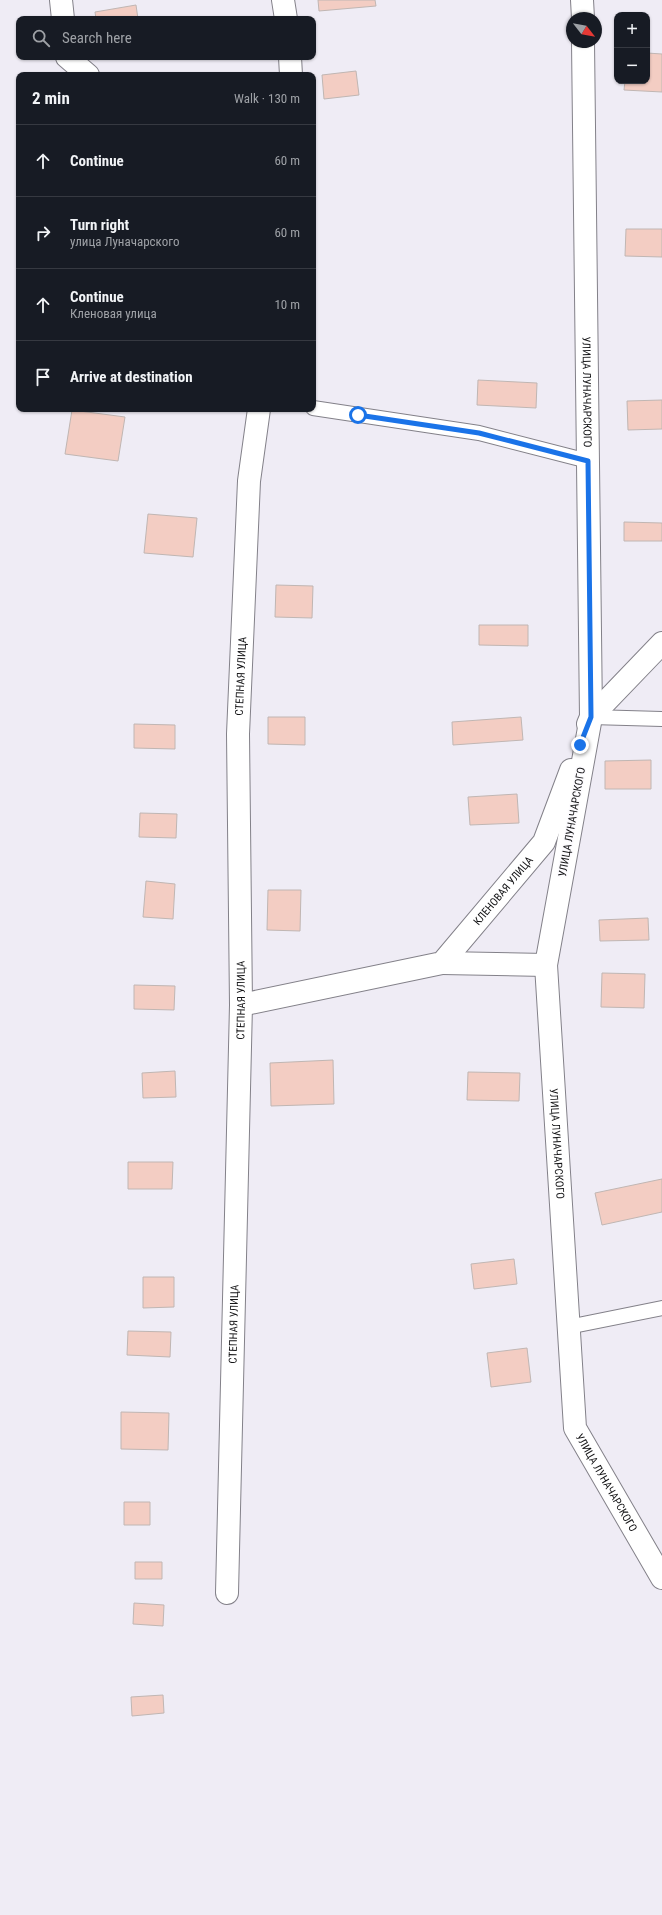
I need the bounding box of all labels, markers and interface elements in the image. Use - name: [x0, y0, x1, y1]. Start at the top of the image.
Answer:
- north arrow: [566, 12, 602, 48]
- map controls: [614, 12, 650, 84]
- button: +: [614, 12, 650, 48]
- search box: [16, 16, 316, 60]
- icon: search: [30, 27, 52, 49]
- text: Search here: [62, 29, 132, 47]
- button: −: [614, 48, 650, 84]
- text: 2 min: [32, 88, 70, 108]
- text: Walk · 130 m: [234, 91, 300, 106]
- icon: ahead: [32, 150, 54, 172]
- text: Continue: [70, 152, 124, 170]
- text: 60 m: [274, 153, 300, 168]
- text: Turn right: [70, 216, 129, 234]
- icon: right: [32, 222, 54, 244]
- text: 60 m: [274, 225, 300, 240]
- text: улица Луначарского: [70, 234, 179, 249]
- text: Continue: [70, 288, 124, 306]
- icon: ahead: [32, 294, 54, 316]
- text: 10 m: [274, 297, 300, 312]
- text: Кленовая улица: [70, 306, 157, 321]
- street label: УЛИЦА ЛУНАЧАРСКОГО: [580, 336, 594, 447]
- icon: arrive: [32, 366, 54, 388]
- text: Arrive at destination: [70, 368, 193, 386]
- route start: [349, 406, 367, 424]
- street label: СТЕПНАЯ УЛИЦА: [232, 636, 249, 716]
- route end: [571, 736, 589, 754]
- street label: УЛИЦА ЛУНАЧАРСКОГО: [556, 766, 588, 878]
- street label: КЛЕНОВАЯ УЛИЦА: [470, 853, 536, 928]
- street label: СТЕПНАЯ УЛИЦА: [234, 960, 248, 1040]
- street label: УЛИЦА ЛУНАЧАРСКОГО: [547, 1088, 567, 1199]
- street label: СТЕПНАЯ УЛИЦА: [226, 1284, 241, 1364]
- street label: УЛИЦА ЛУНАЧАРСКОГО: [573, 1431, 640, 1534]

